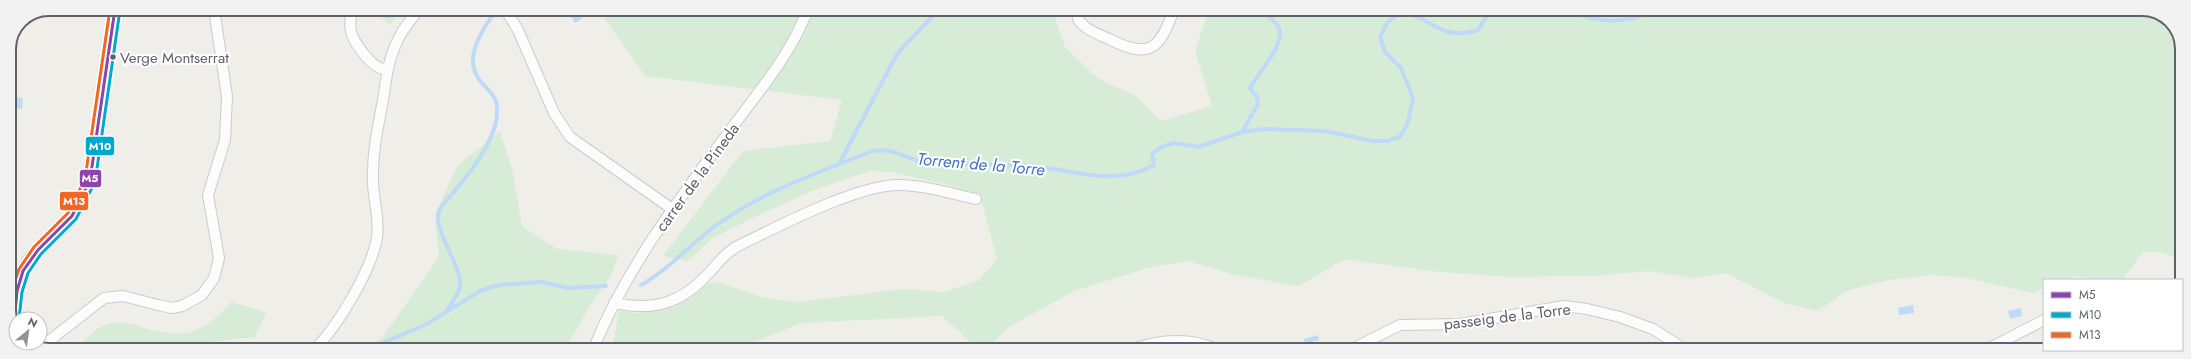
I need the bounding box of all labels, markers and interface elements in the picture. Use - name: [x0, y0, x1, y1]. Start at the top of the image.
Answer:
- place label: Verge Montserrat: [120, 47, 229, 69]
- marker: Verge Montserrat: [108, 52, 118, 62]
- street label: carrer de la Pineda: [650, 118, 745, 236]
- line badge: M10: [85, 136, 115, 156]
- text: M10: [89, 138, 111, 154]
- water label: Torrent de la Torre: [916, 146, 1046, 182]
- line badge: M5: [79, 169, 102, 188]
- text: M5: [82, 170, 98, 186]
- line badge: M13: [59, 191, 89, 211]
- text: M13: [63, 193, 85, 209]
- legend: [2043, 279, 2183, 351]
- text: M5: [2079, 286, 2096, 304]
- street label: passeig de la Torre: [1442, 297, 1572, 336]
- text: M10: [2079, 306, 2101, 324]
- north arrow: [8, 311, 48, 351]
- text: N: [25, 313, 41, 331]
- text: M13: [2079, 326, 2101, 344]

